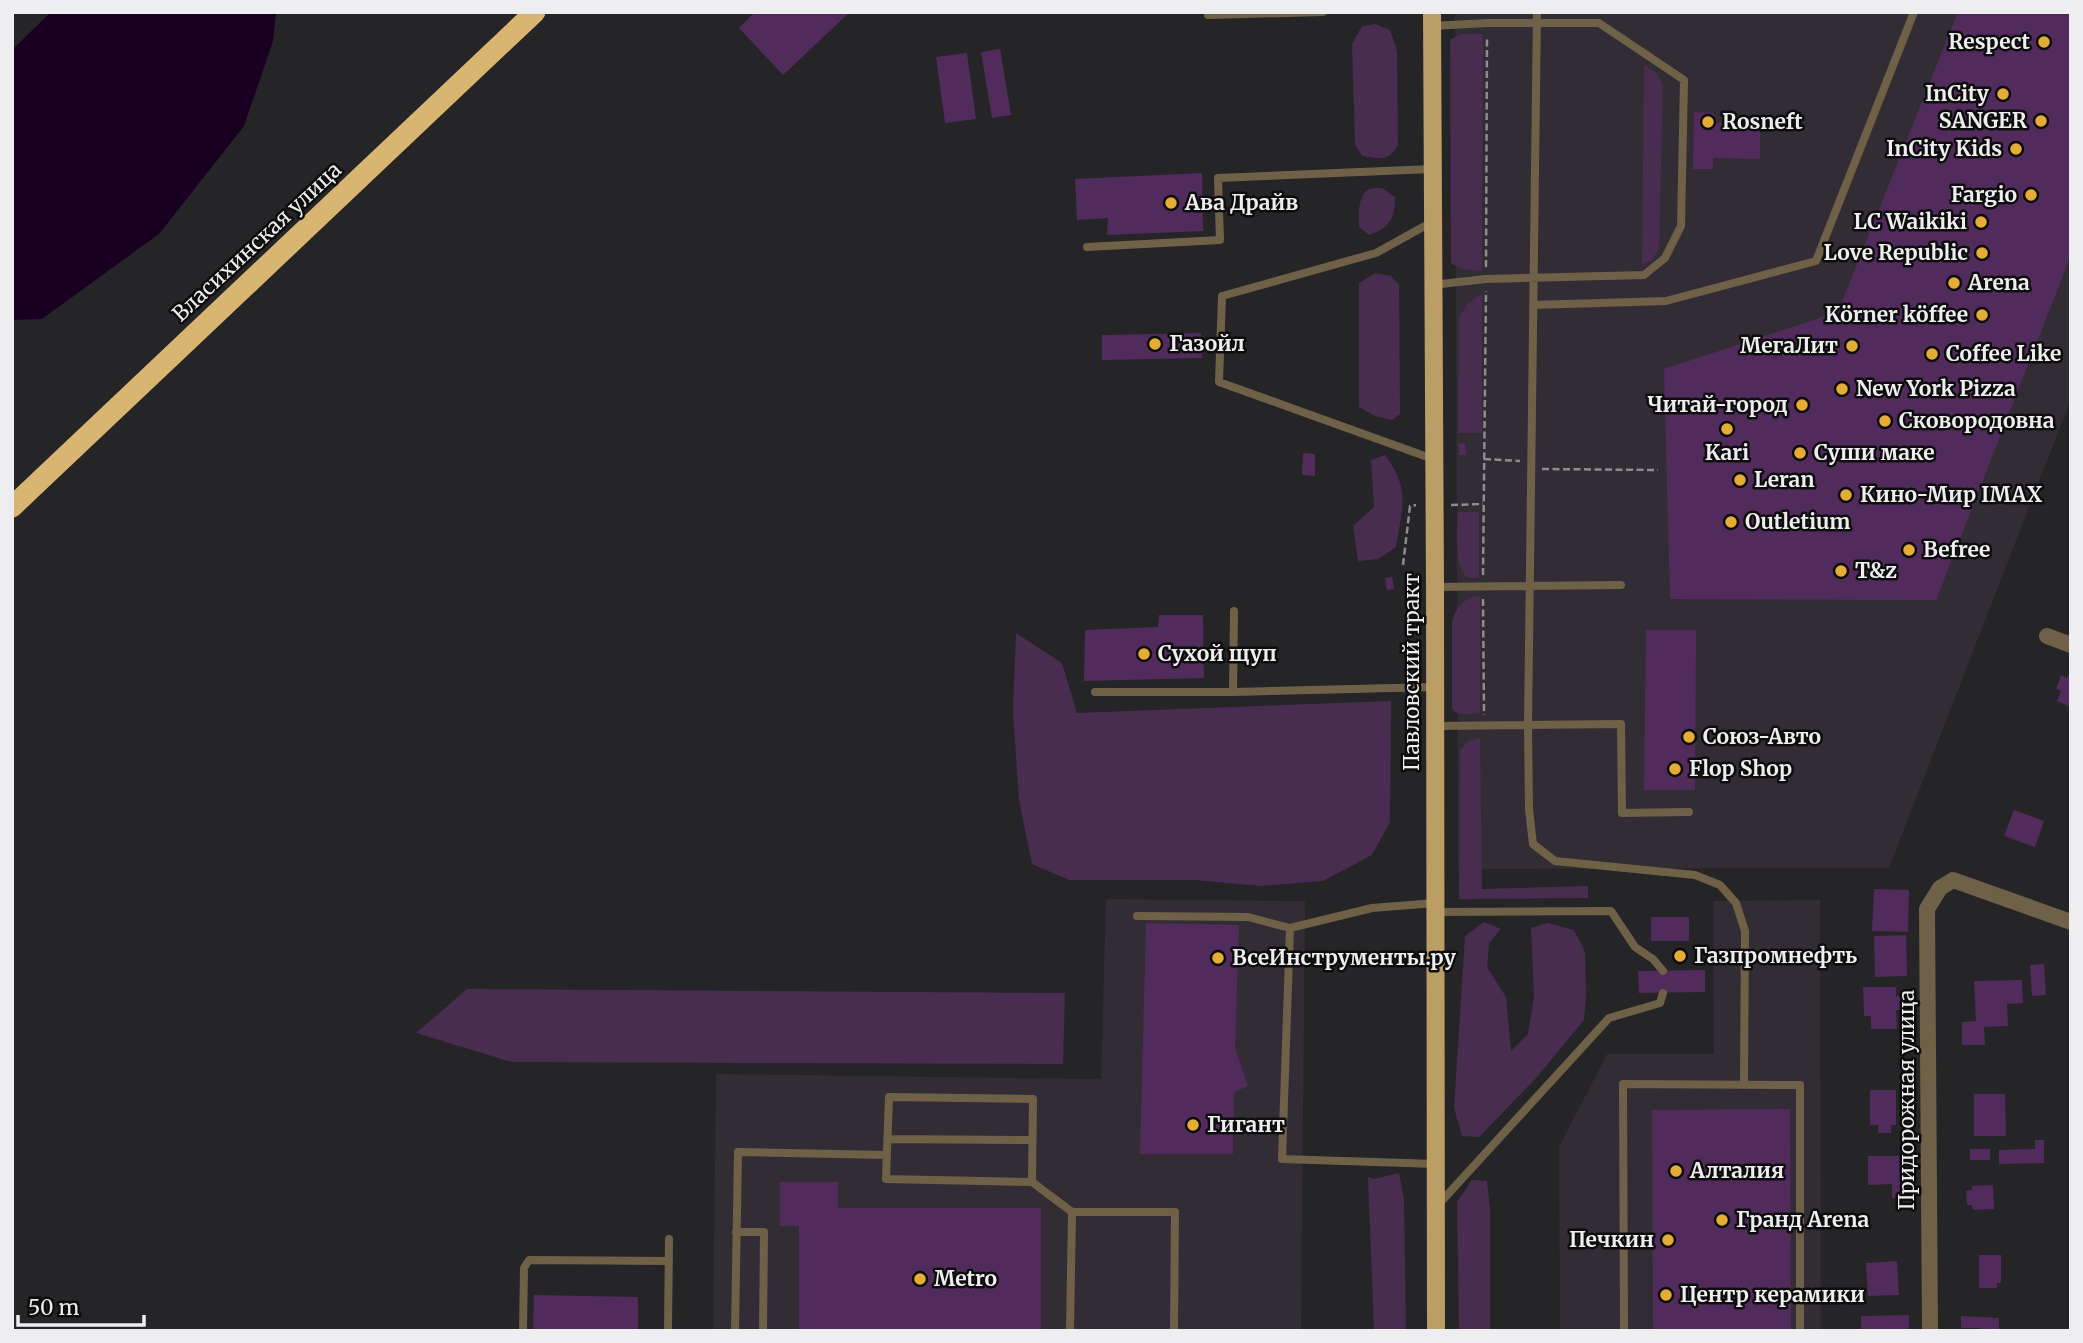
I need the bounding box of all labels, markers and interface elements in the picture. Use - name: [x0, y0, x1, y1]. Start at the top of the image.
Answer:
- place label: Respect: [1948, 28, 2031, 55]
- marker: Respect: [2036, 34, 2052, 50]
- place label: InCity: [1925, 80, 1990, 107]
- marker: InCity: [1995, 86, 2011, 102]
- place label: SANGER: [1939, 107, 2028, 134]
- place label: Rosneft: [1722, 108, 1803, 135]
- marker: SANGER: [2033, 113, 2049, 129]
- marker: Rosneft: [1700, 114, 1716, 130]
- place label: InCity Kids: [1886, 135, 2002, 162]
- marker: InCity Kids: [2008, 141, 2024, 157]
- street label: Власихинская улица: [166, 156, 347, 327]
- place label: Fargio: [1951, 181, 2017, 208]
- marker: Fargio: [2023, 187, 2039, 203]
- place label: Ава Драйв: [1184, 189, 1298, 216]
- marker: Ава Драйв: [1163, 195, 1179, 211]
- place label: LC Waikiki: [1853, 208, 1967, 235]
- marker: LC Waikiki: [1973, 214, 1989, 230]
- place label: Love Republic: [1823, 239, 1968, 266]
- marker: Love Republic: [1974, 245, 1990, 261]
- place label: Arena: [1967, 269, 2030, 296]
- marker: Arena: [1946, 275, 1962, 291]
- place label: Körner köffee: [1825, 301, 1968, 328]
- marker: Körner köffee: [1974, 307, 1990, 323]
- place label: Газойл: [1169, 330, 1245, 357]
- place label: МегаЛит: [1740, 332, 1838, 359]
- marker: Газойл: [1147, 336, 1163, 352]
- marker: МегаЛит: [1844, 338, 1860, 354]
- place label: Coffee Like: [1946, 340, 2061, 367]
- marker: Coffee Like: [1924, 346, 1940, 362]
- place label: New York Pizza: [1856, 375, 2016, 402]
- marker: New York Pizza: [1834, 381, 1850, 397]
- place label: Читай-город: [1647, 391, 1788, 418]
- marker: Читай-город: [1794, 397, 1810, 413]
- place label: Сковородовна: [1899, 407, 2055, 434]
- marker: Сковородовна: [1877, 413, 1893, 429]
- marker: Kari: [1719, 421, 1735, 437]
- place label: Kari: [1705, 439, 1749, 466]
- place label: Суши маке: [1814, 439, 1935, 466]
- marker: Суши маке: [1792, 445, 1808, 461]
- place label: Leran: [1754, 466, 1814, 493]
- marker: Leran: [1732, 472, 1748, 488]
- place label: Кино-Мир IMAX: [1860, 481, 2043, 508]
- marker: Кино-Мир IMAX: [1838, 487, 1854, 503]
- place label: Outletium: [1745, 508, 1850, 535]
- marker: Outletium: [1723, 514, 1739, 530]
- place label: Befree: [1923, 536, 1990, 563]
- marker: Befree: [1901, 542, 1917, 558]
- place label: T&z: [1855, 557, 1897, 584]
- marker: T&z: [1833, 563, 1849, 579]
- street label: Павловский тракт: [1398, 573, 1425, 771]
- place label: Сухой щуп: [1158, 640, 1277, 667]
- marker: Сухой щуп: [1136, 646, 1152, 662]
- place label: Союз-Авто: [1703, 723, 1821, 750]
- marker: Союз-Авто: [1681, 729, 1697, 745]
- place label: Flop Shop: [1689, 755, 1792, 782]
- marker: Flop Shop: [1667, 761, 1683, 777]
- place label: Газпромнефть: [1694, 942, 1857, 969]
- place label: ВсеИнструменты.ру: [1232, 944, 1457, 971]
- marker: Газпромнефть: [1672, 948, 1688, 964]
- marker: ВсеИнструменты.ру: [1210, 950, 1226, 966]
- street label: Придорожная улица: [1893, 990, 1920, 1210]
- place label: Гигант: [1207, 1111, 1285, 1138]
- marker: Гигант: [1185, 1117, 1201, 1133]
- place label: Алталия: [1689, 1157, 1784, 1184]
- marker: Алталия: [1668, 1163, 1684, 1179]
- place label: Гранд Arena: [1736, 1206, 1869, 1233]
- marker: Гранд Arena: [1714, 1212, 1730, 1228]
- place label: Печкин: [1569, 1226, 1654, 1253]
- marker: Печкин: [1660, 1232, 1676, 1248]
- place label: Metro: [934, 1265, 997, 1292]
- marker: Metro: [912, 1271, 928, 1287]
- place label: Центр керамики: [1680, 1281, 1865, 1308]
- scale bar: [18, 1284, 144, 1328]
- marker: Центр керамики: [1658, 1287, 1674, 1303]
- text: 50 m: [28, 1294, 79, 1321]

